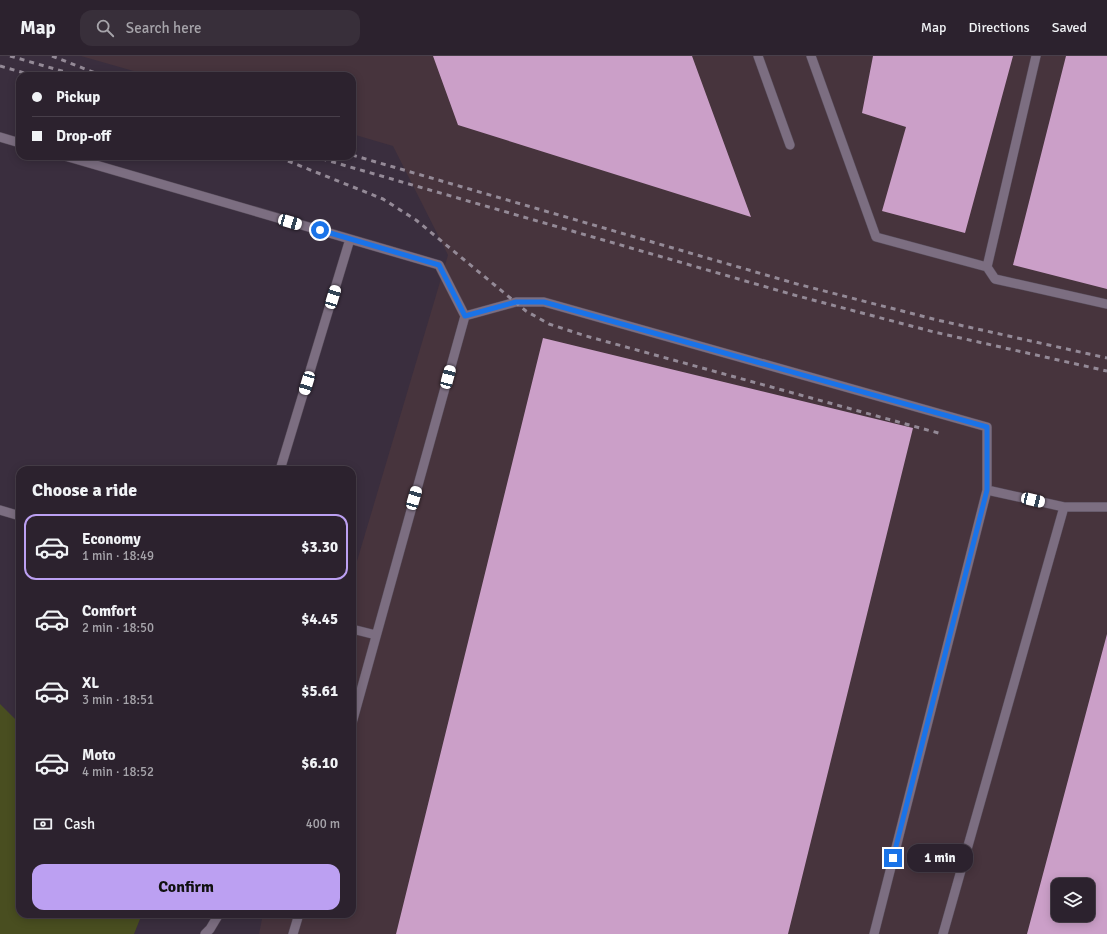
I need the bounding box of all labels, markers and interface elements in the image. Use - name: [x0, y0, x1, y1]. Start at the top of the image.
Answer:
- search box: [80, 10, 360, 46]
- text: Map: [20, 16, 56, 40]
- icon: search: [94, 17, 116, 39]
- text: Search here: [126, 19, 201, 37]
- text: Map: [921, 19, 947, 36]
- text: Directions: [969, 19, 1030, 36]
- text: Saved: [1052, 19, 1087, 36]
- text: Pickup: [56, 88, 100, 106]
- text: Drop-off: [56, 127, 111, 145]
- car: [277, 213, 303, 231]
- route start: [311, 221, 329, 239]
- car: [324, 284, 342, 310]
- car: [439, 364, 457, 390]
- car: [298, 370, 316, 396]
- text: Choose a ride: [32, 479, 137, 501]
- car: [405, 485, 423, 511]
- car: [1020, 491, 1046, 509]
- icon: car: [34, 529, 70, 565]
- text: Economy: [82, 530, 141, 548]
- text: $3.30: [301, 538, 338, 556]
- text: 1 min · 18:49: [82, 548, 154, 564]
- icon: car: [34, 601, 70, 637]
- text: Comfort: [82, 602, 136, 620]
- text: $4.45: [301, 610, 338, 628]
- text: 2 min · 18:50: [82, 620, 154, 636]
- icon: car: [34, 673, 70, 709]
- text: XL: [82, 674, 99, 692]
- text: $5.61: [301, 682, 338, 700]
- text: 3 min · 18:51: [82, 692, 154, 708]
- icon: car: [34, 745, 70, 781]
- text: Moto: [82, 746, 116, 764]
- text: $6.10: [301, 754, 338, 772]
- text: 4 min · 18:52: [82, 764, 154, 780]
- icon: cash: [32, 813, 54, 835]
- text: Cash: [64, 815, 95, 833]
- text: 400 m: [306, 816, 340, 832]
- callout: 1 min: [907, 844, 973, 872]
- route end: [884, 849, 902, 867]
- text: 1 min: [924, 850, 956, 866]
- button: Confirm: [32, 864, 340, 910]
- map controls: [1051, 878, 1095, 922]
- button: layers: [1051, 878, 1095, 922]

